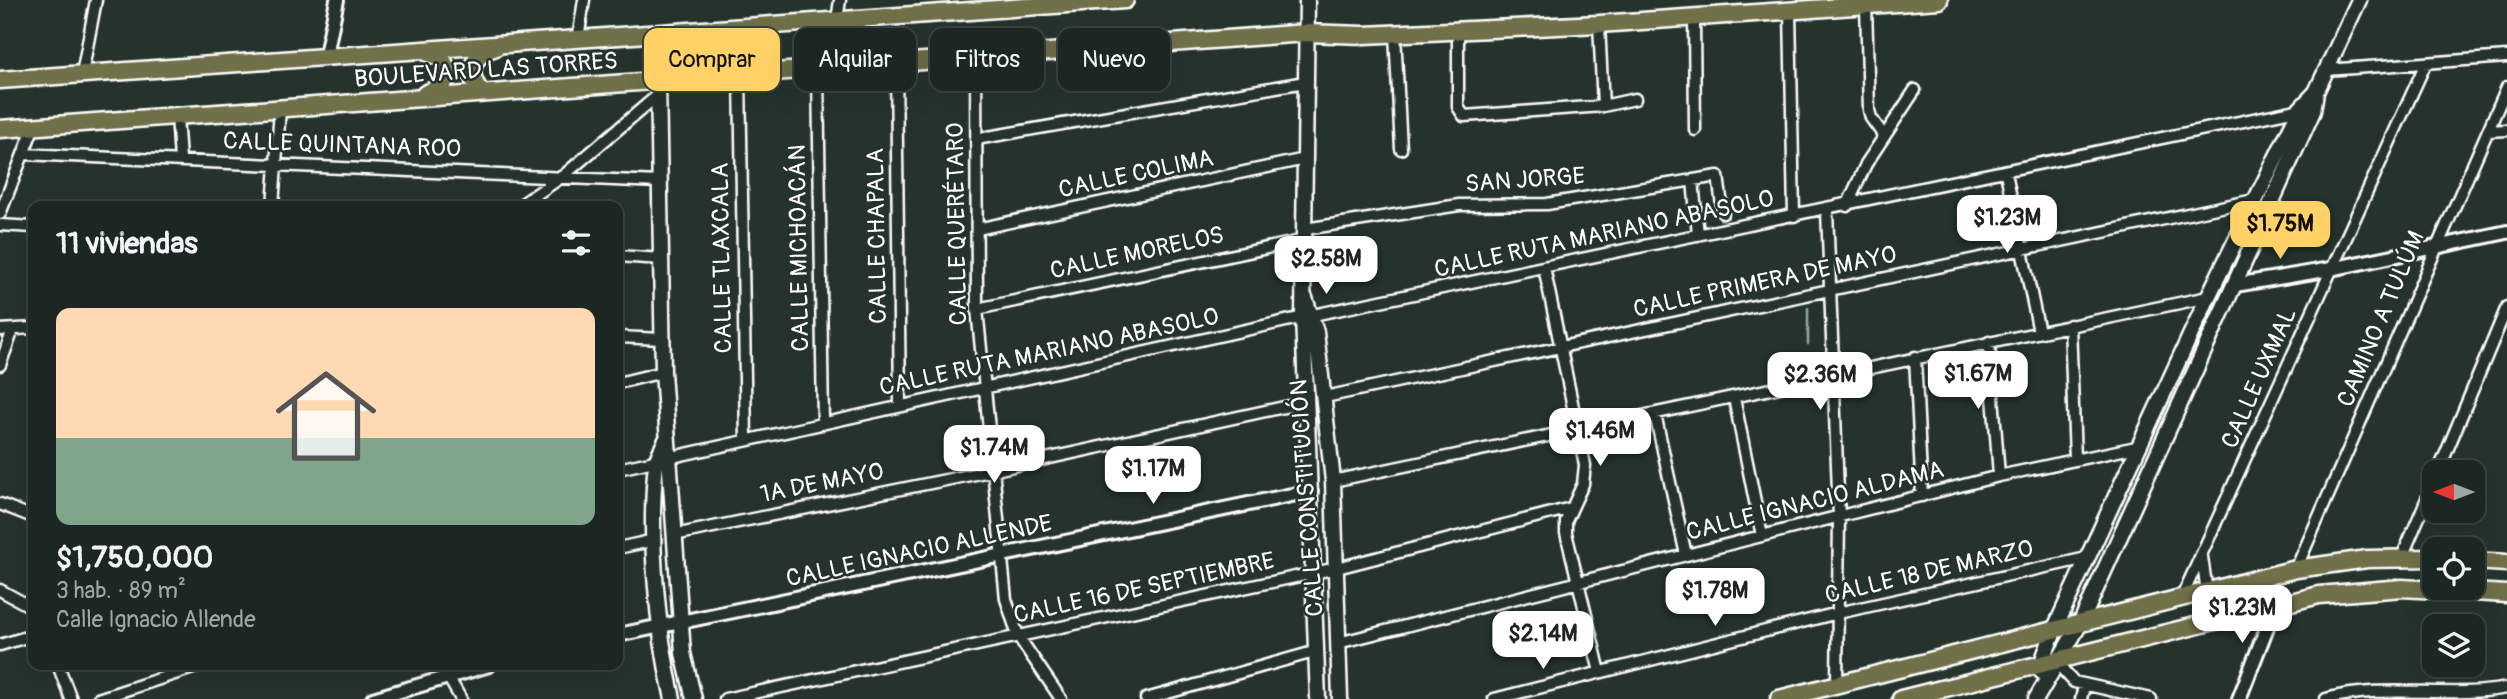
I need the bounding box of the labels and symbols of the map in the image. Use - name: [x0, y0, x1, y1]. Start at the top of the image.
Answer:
- street label: BOULEVARD LAS TORRES: [353, 46, 619, 94]
- street label: CALLE QUERÉTARO: [941, 122, 973, 326]
- street label: CALLE QUINTANA ROO: [222, 126, 462, 164]
- street label: CALLE COLIMA: [1056, 143, 1216, 205]
- street label: CALLE MICHOACÁN: [783, 144, 815, 352]
- street label: CALLE CHAPALA: [861, 148, 893, 324]
- street label: SAN JORGE: [1464, 161, 1586, 199]
- street label: CALLE TLAXCALA: [706, 162, 738, 354]
- street label: CALLE RUTA MARIANO ABASOLO: [1432, 184, 1776, 284]
- pin: $1.23M: [1950, 196, 2064, 255]
- pin: $1.75M: [2223, 202, 2337, 261]
- street label: CALLE MORELOS: [1048, 220, 1226, 286]
- street label: CAMINO A TULÚM: [2331, 227, 2431, 411]
- pin: $2.58M: [1269, 236, 1383, 296]
- street label: CALLE PRIMERA DE MAYO: [1631, 240, 1899, 324]
- street label: CALLE RUTA MARIANO ABASOLO: [877, 302, 1221, 402]
- street label: CALLE UXMAL: [2215, 303, 2303, 453]
- pin: $2.36M: [1763, 352, 1877, 412]
- pin: $1.67M: [1921, 352, 2035, 411]
- street label: CALLE CONSTITUCIÓN: [1283, 378, 1330, 618]
- pin: $1.46M: [1543, 408, 1657, 468]
- pin: $1.74M: [937, 426, 1051, 485]
- pin: $1.17M: [1096, 447, 1210, 506]
- street label: CALLE IGNACIO ALDAMA: [1683, 455, 1947, 547]
- street label: 1A DE MAYO: [758, 457, 886, 509]
- north arrow: [2422, 460, 2485, 523]
- street label: CALLE IGNACIO ALLENDE: [783, 509, 1055, 593]
- street label: CALLE 18 DE MARZO: [1822, 534, 2036, 610]
- street label: CALLE 16 DE SEPTIEMBRE: [1011, 546, 1277, 630]
- pin: $1.78M: [1658, 568, 1772, 628]
- pin: $1.23M: [2185, 586, 2299, 645]
- pin: $2.14M: [1486, 612, 1600, 671]

